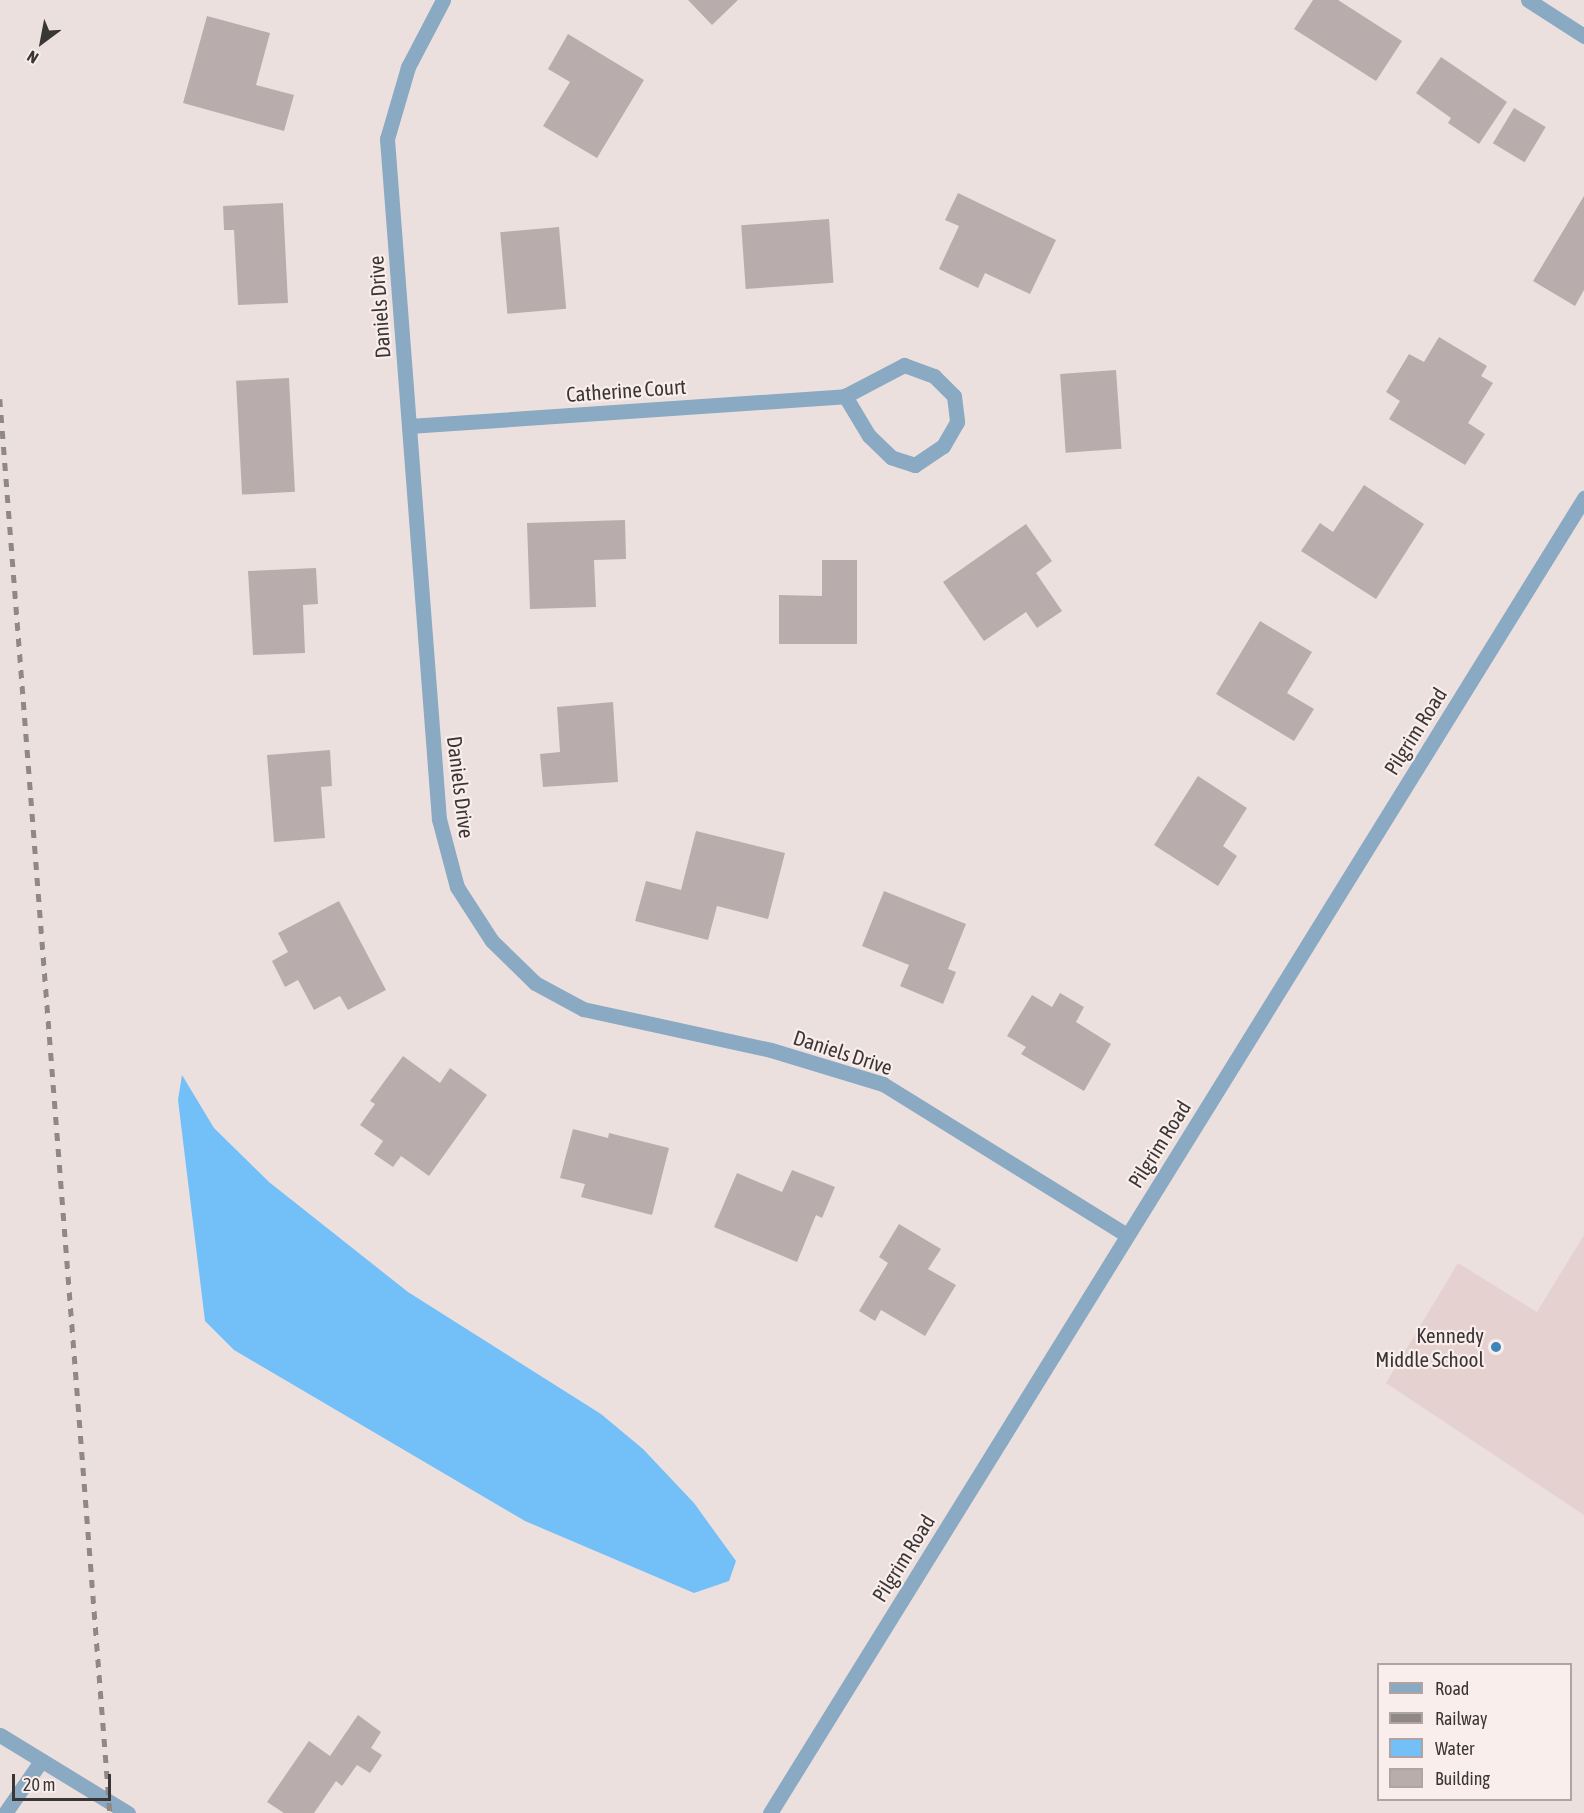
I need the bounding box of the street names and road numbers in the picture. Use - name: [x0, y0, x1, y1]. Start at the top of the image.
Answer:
- street label: Daniels Drive: [363, 255, 395, 359]
- street label: Catherine Court: [565, 373, 687, 407]
- street label: Pilgrim Road: [1378, 683, 1452, 779]
- street label: Daniels Drive: [442, 735, 480, 839]
- street label: Daniels Drive: [790, 1024, 896, 1080]
- street label: Pilgrim Road: [1122, 1096, 1196, 1192]
- street label: Pilgrim Road: [866, 1510, 940, 1606]

